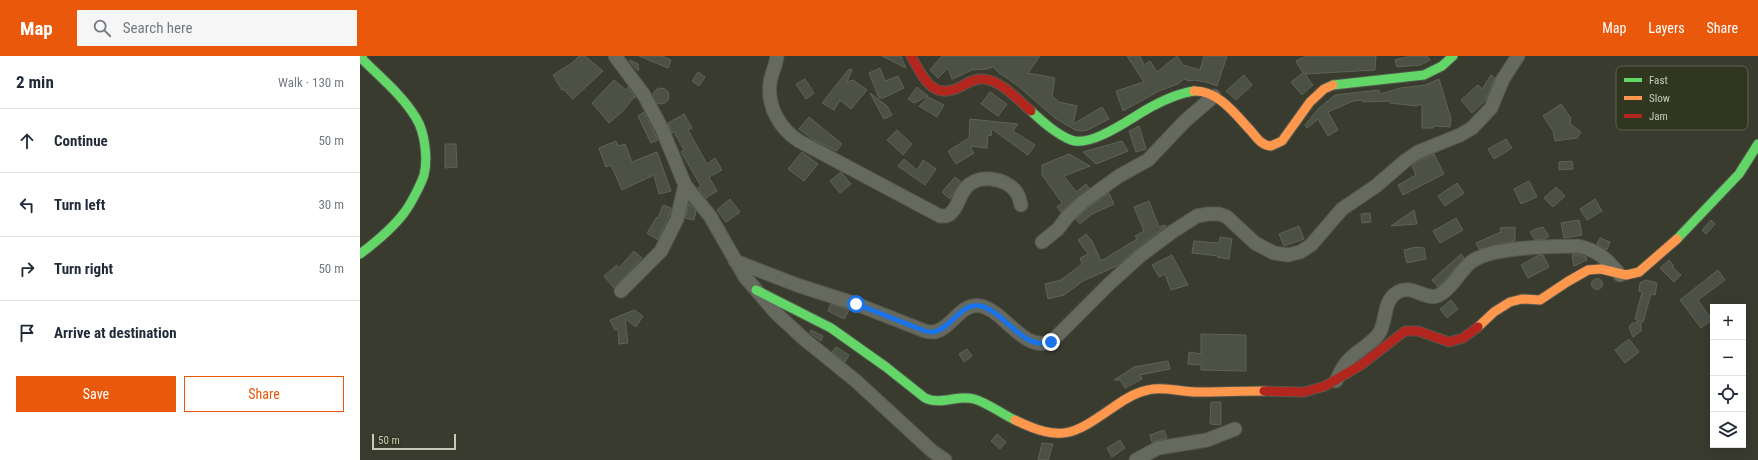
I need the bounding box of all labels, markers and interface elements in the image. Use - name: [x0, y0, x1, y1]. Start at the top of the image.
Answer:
- search box: [77, 10, 357, 46]
- text: Map: [20, 17, 53, 40]
- icon: search: [91, 17, 113, 39]
- text: Search here: [123, 19, 193, 37]
- text: Map: [1602, 20, 1626, 36]
- text: Layers: [1648, 20, 1685, 36]
- text: Share: [1707, 20, 1738, 36]
- legend: [1616, 66, 1748, 130]
- text: 2 min: [16, 72, 54, 92]
- text: Fast: [1649, 74, 1668, 87]
- text: Walk · 130 m: [278, 75, 344, 90]
- text: Slow: [1649, 92, 1670, 105]
- text: Jam: [1649, 110, 1668, 123]
- icon: ahead: [16, 130, 38, 152]
- text: Continue: [54, 132, 108, 150]
- text: 50 m: [318, 133, 344, 148]
- icon: left: [16, 194, 38, 216]
- text: Turn left: [54, 196, 105, 214]
- text: 30 m: [318, 197, 344, 212]
- icon: right: [16, 258, 38, 280]
- text: Turn right: [54, 260, 113, 278]
- text: 50 m: [318, 261, 344, 276]
- route start: [847, 295, 865, 313]
- map controls: [1710, 304, 1746, 448]
- button: +: [1710, 304, 1746, 340]
- icon: arrive: [16, 322, 38, 344]
- text: Arrive at destination: [54, 324, 177, 342]
- route end: [1042, 333, 1060, 351]
- button: −: [1710, 340, 1746, 376]
- button: Save: [16, 376, 176, 412]
- button: Share: [184, 376, 344, 412]
- button: locate: [1710, 376, 1746, 412]
- button: layers: [1710, 412, 1746, 448]
- scale bar: [372, 432, 456, 451]
- text: 50 m: [378, 434, 400, 447]

